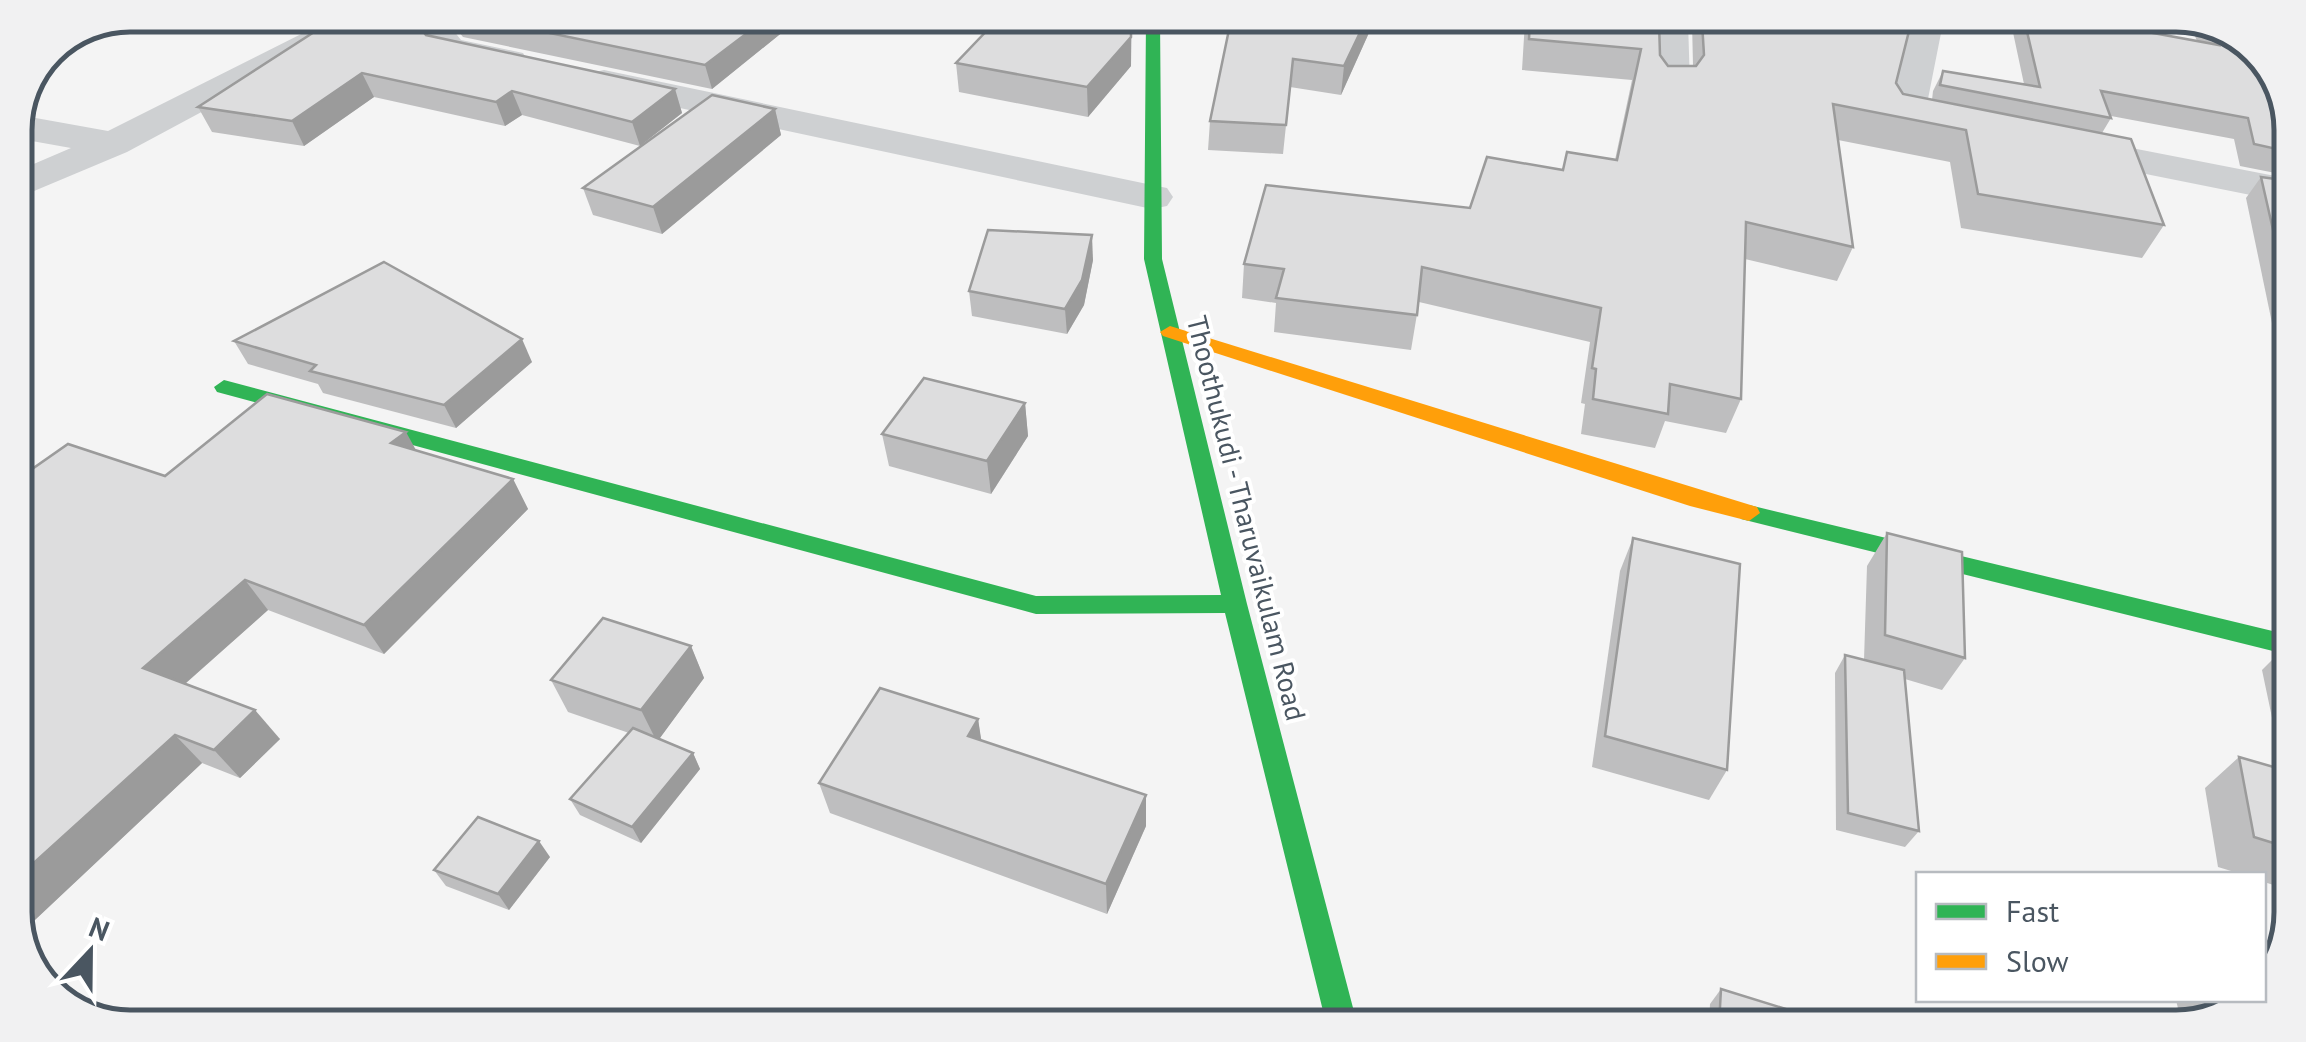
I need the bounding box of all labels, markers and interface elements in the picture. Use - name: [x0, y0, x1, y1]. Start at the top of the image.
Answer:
- street label: Thoothukudi - Tharuvaikulam Road: [1179, 312, 1315, 724]
- legend: [1916, 872, 2266, 1002]
- text: Fast: [2006, 891, 2059, 930]
- north arrow: [40, 902, 140, 1002]
- text: N: [84, 908, 115, 949]
- text: Slow: [2006, 941, 2069, 980]

